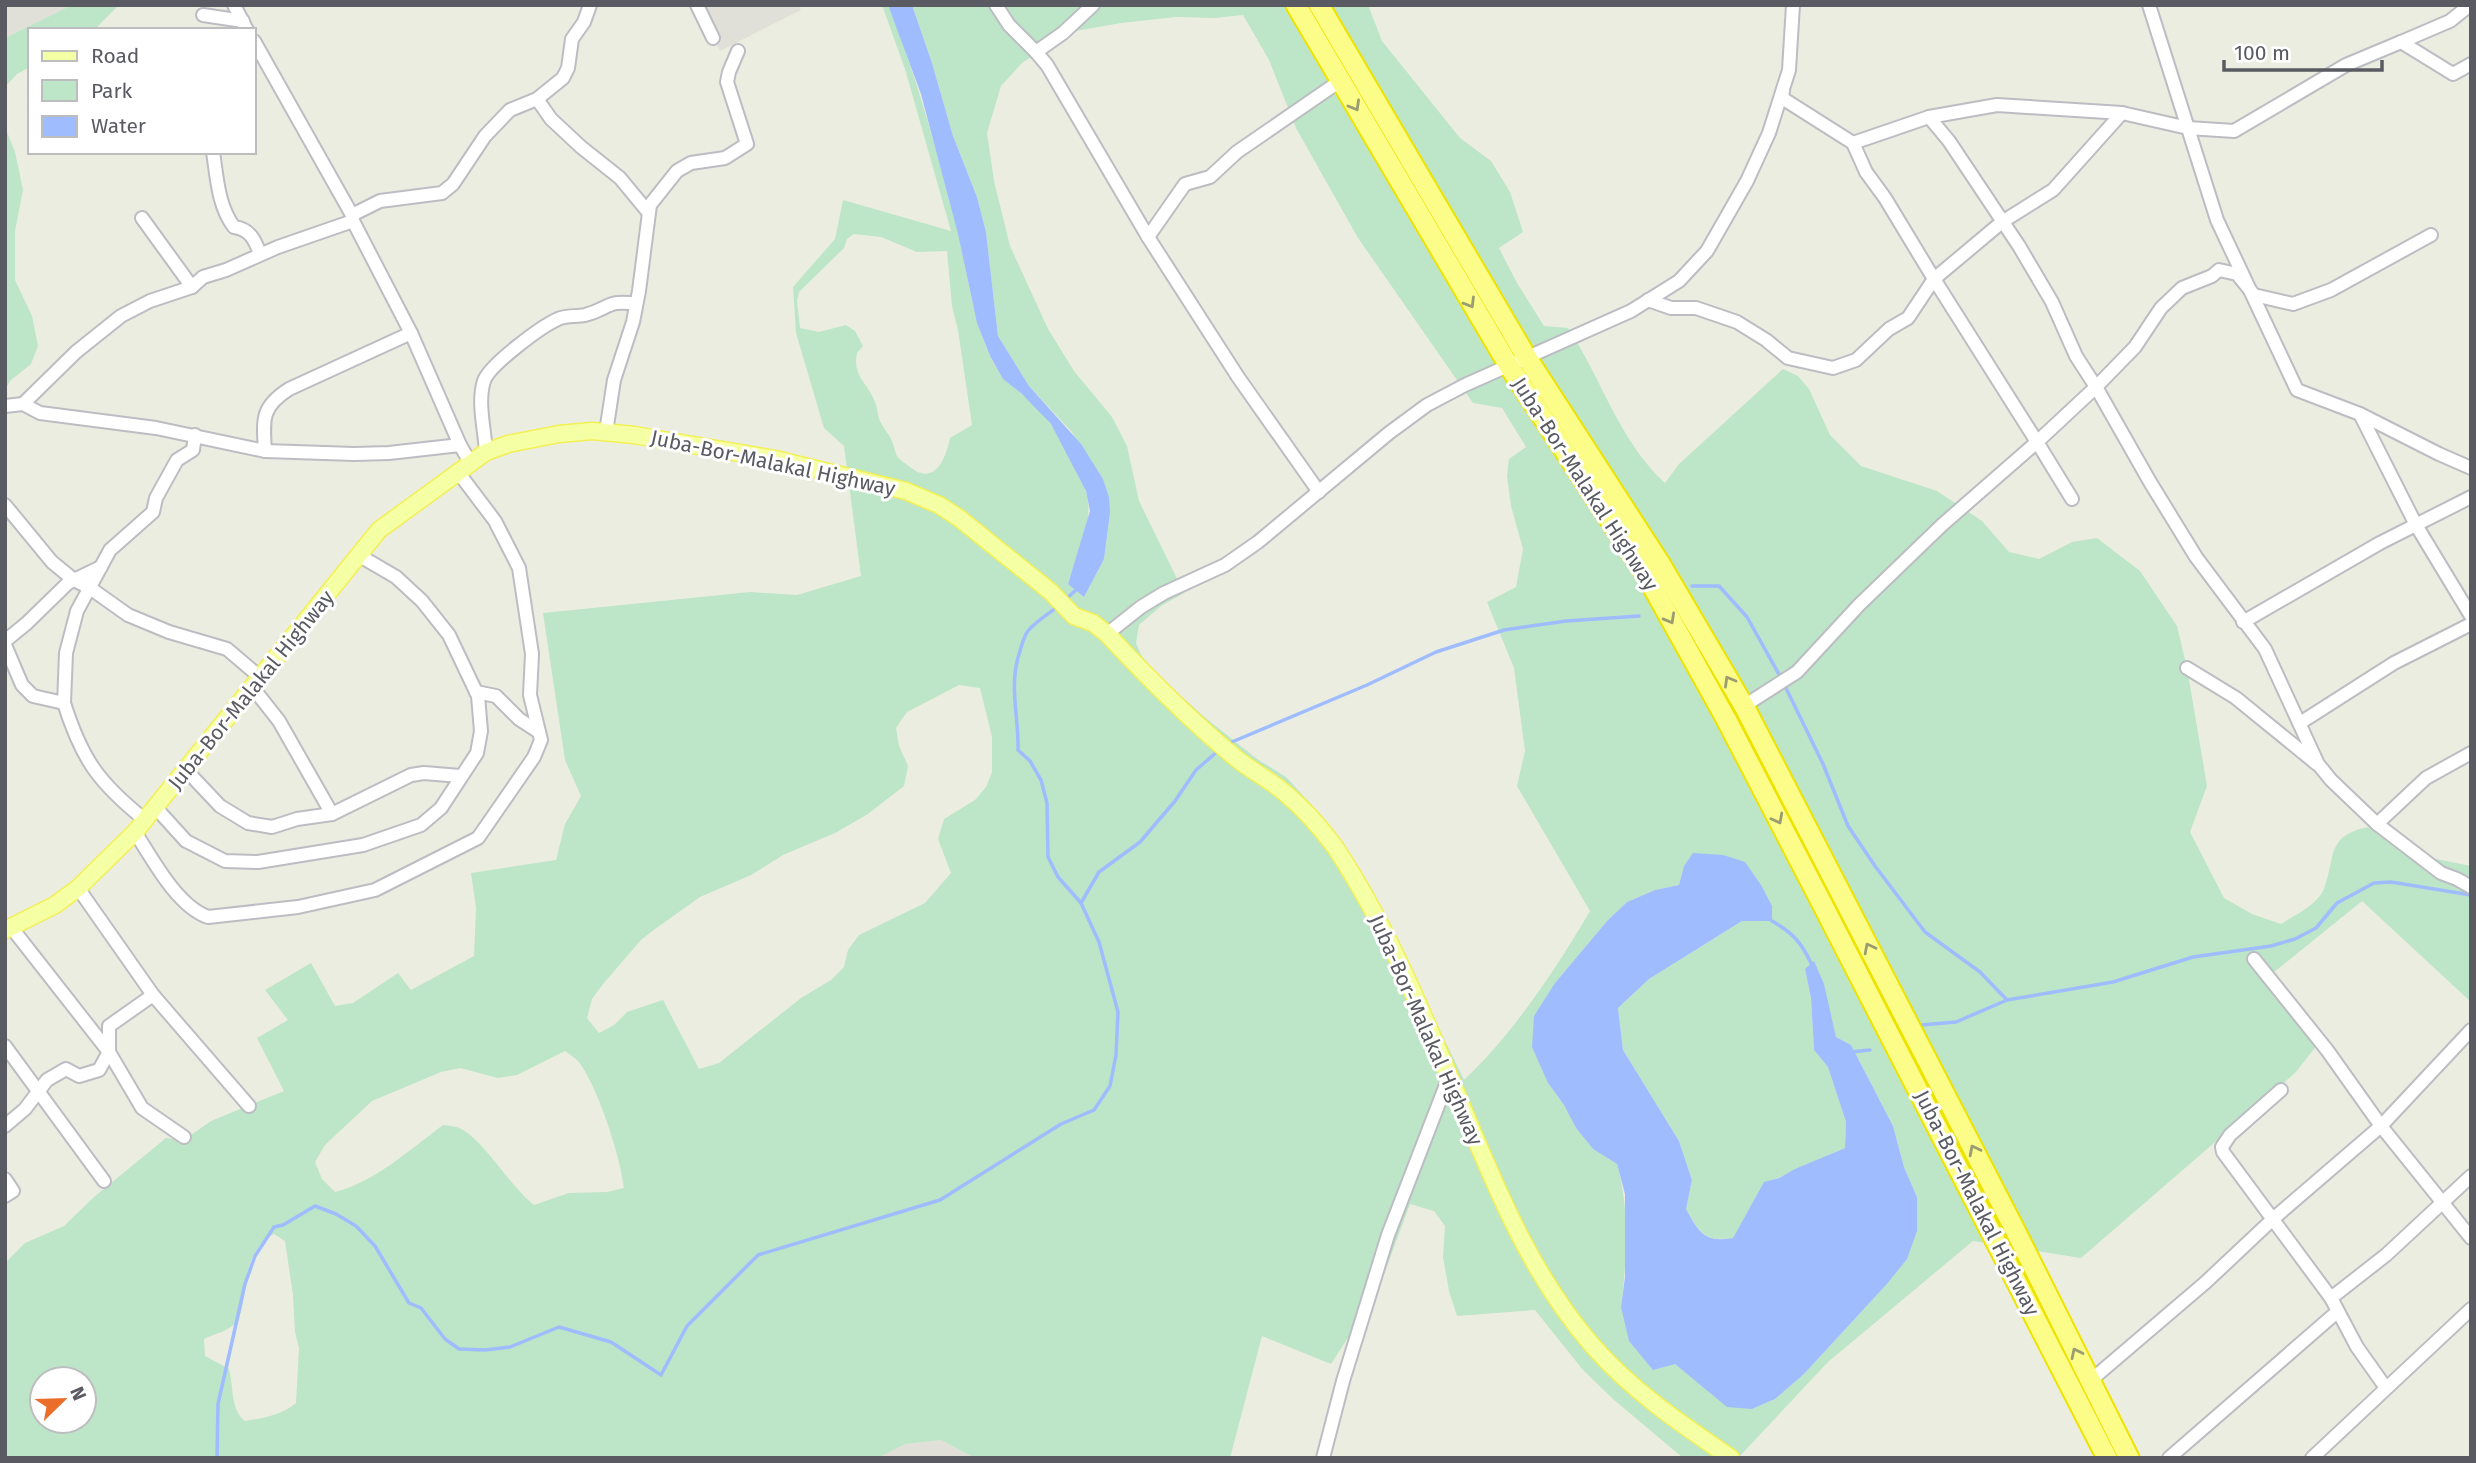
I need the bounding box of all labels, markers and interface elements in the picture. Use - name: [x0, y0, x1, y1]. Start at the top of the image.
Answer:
- legend: [28, 28, 256, 154]
- scale bar: [2224, 28, 2382, 72]
- text: 100 m: [2234, 40, 2290, 66]
- text: Road: [91, 43, 139, 69]
- text: Park: [91, 78, 133, 104]
- one-way arrow: [1347, 99, 1360, 112]
- text: Water: [91, 113, 146, 139]
- one-way arrow: [1462, 295, 1475, 308]
- street label: Juba-Bor-Malakal Highway: [1506, 372, 1664, 596]
- street label: Juba-Bor-Malakal Highway: [648, 424, 898, 502]
- street label: Juba-Bor-Malakal Highway: [162, 584, 340, 795]
- one-way arrow: [1662, 612, 1675, 625]
- one-way arrow: [1725, 676, 1738, 689]
- one-way arrow: [1770, 812, 1784, 825]
- street label: Juba-Bor-Malakal Highway: [1363, 911, 1489, 1150]
- one-way arrow: [1864, 943, 1878, 955]
- street label: Juba-Bor-Malakal Highway: [1909, 1086, 2046, 1321]
- one-way arrow: [1968, 1145, 1982, 1157]
- one-way arrow: [2071, 1348, 2085, 1360]
- north arrow: [28, 1365, 98, 1435]
- text: N: [65, 1383, 91, 1404]

